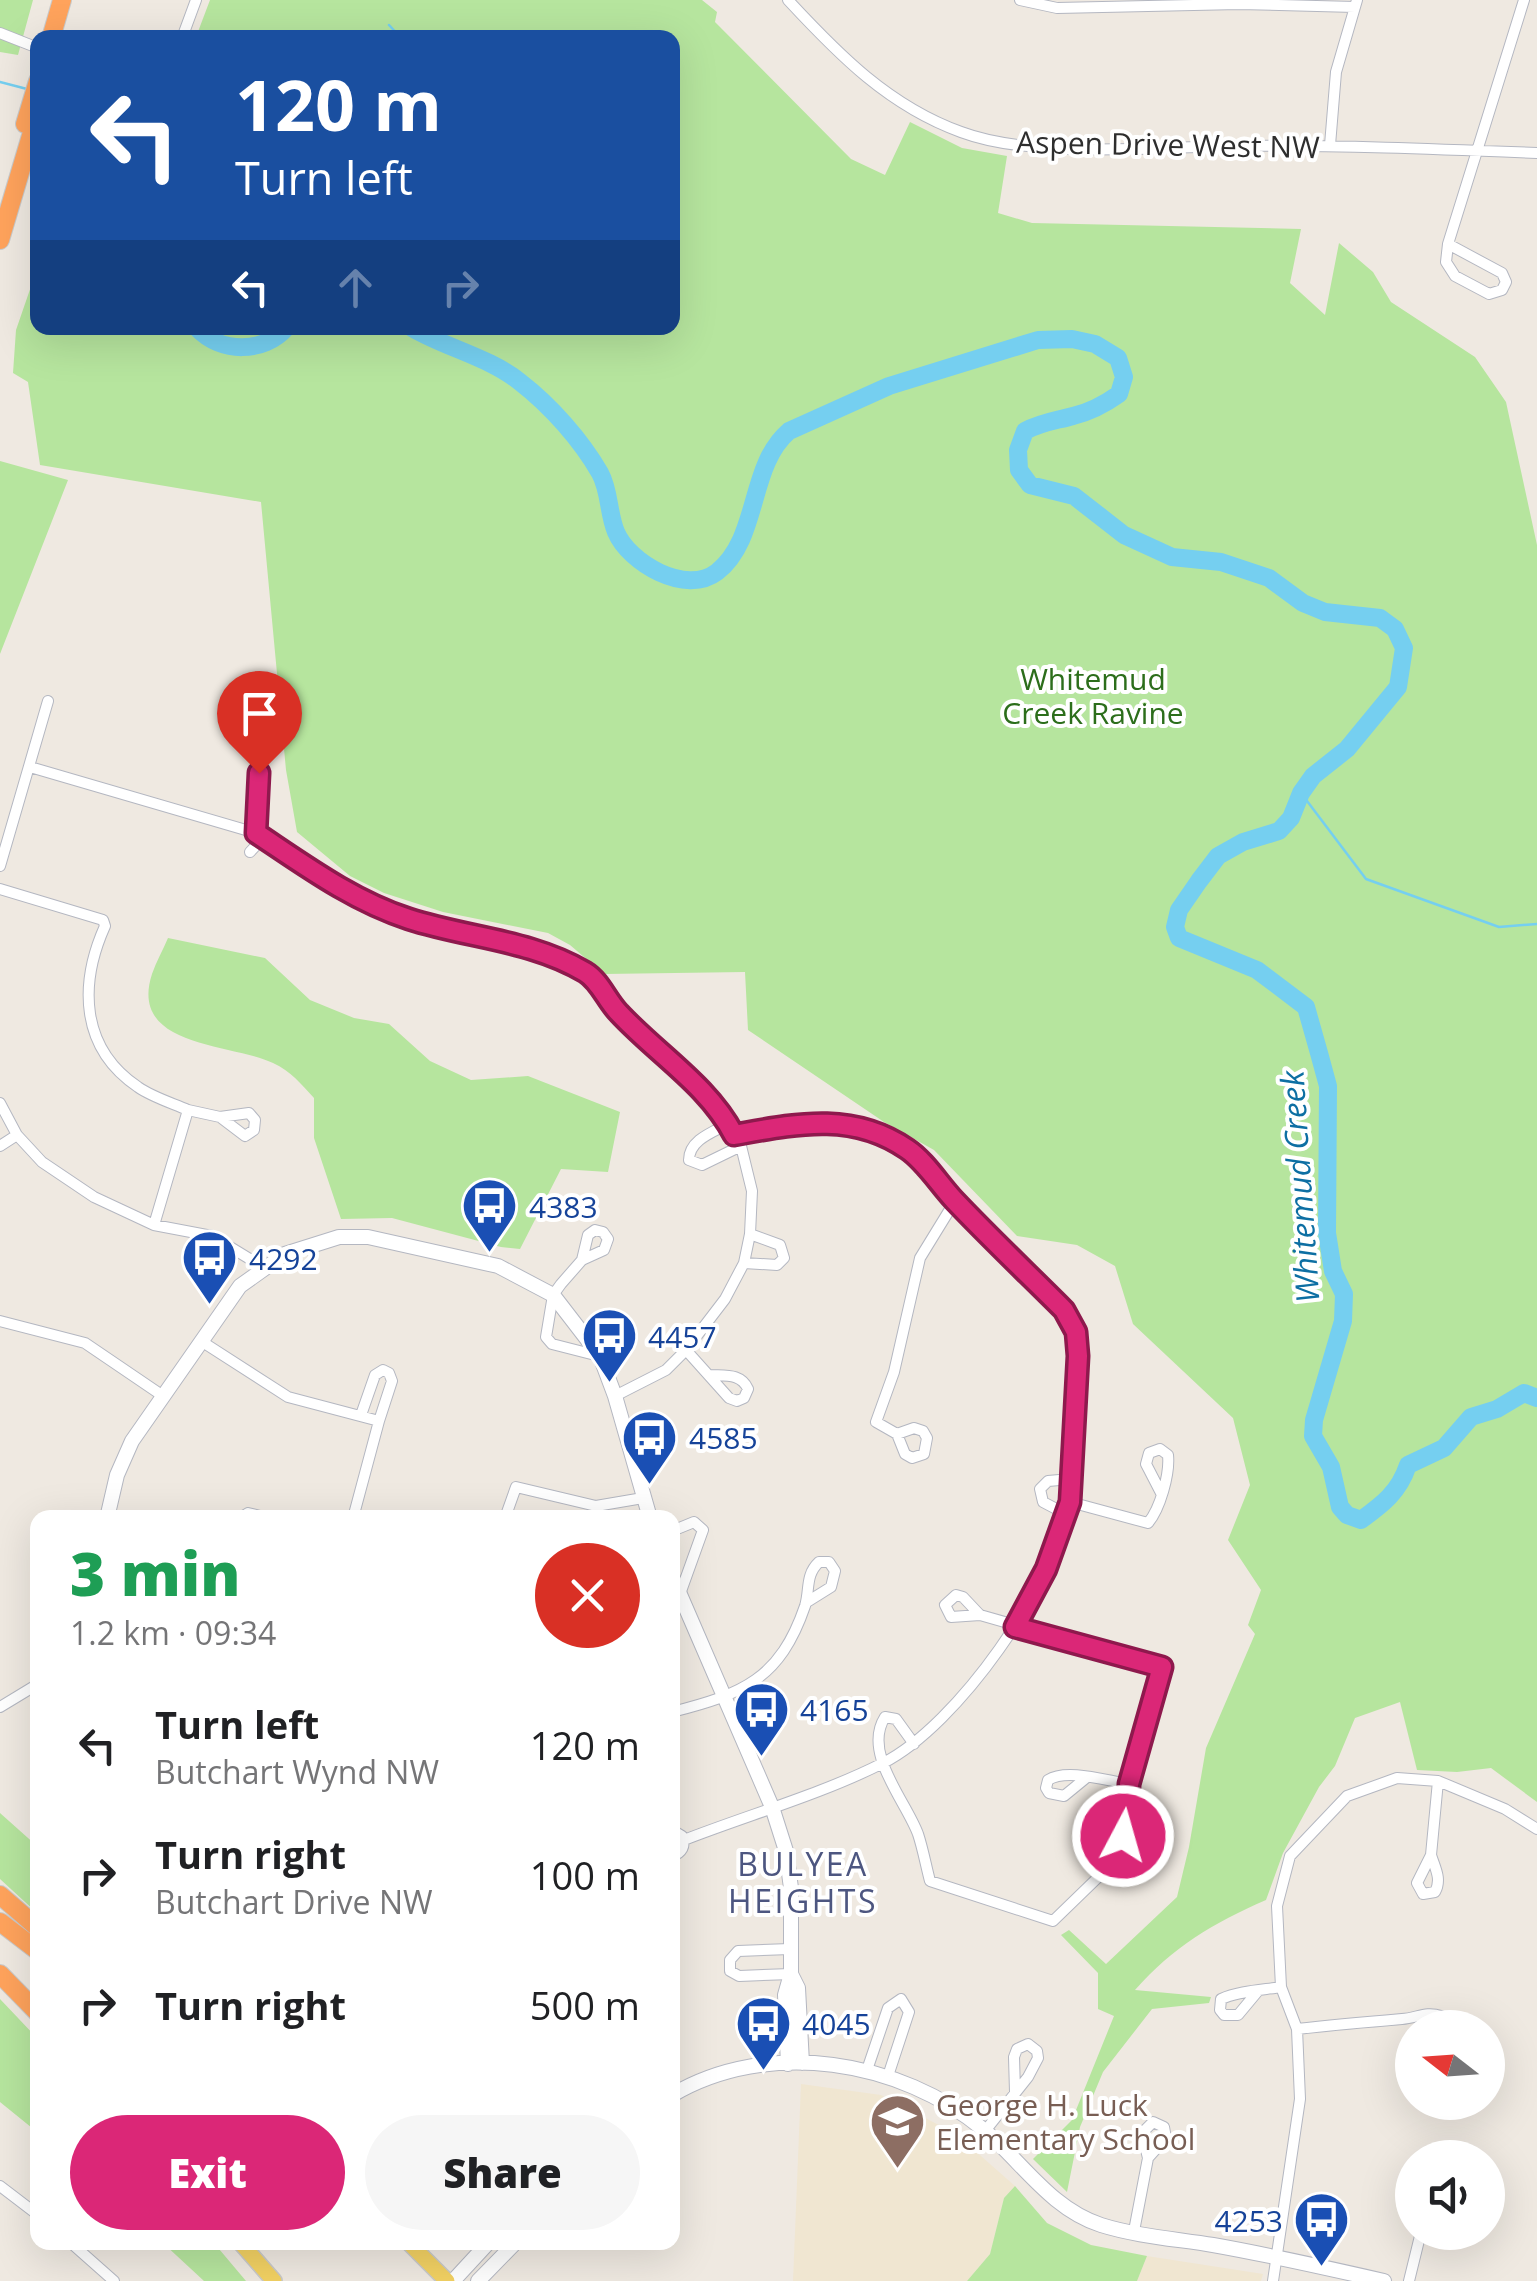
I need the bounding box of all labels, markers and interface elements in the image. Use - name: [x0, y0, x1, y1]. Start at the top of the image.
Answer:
- text: 120 m: [235, 56, 442, 152]
- icon: left: [70, 70, 200, 200]
- street label: Aspen Drive West NW: [1016, 121, 1320, 167]
- text: Turn left: [235, 147, 413, 208]
- icon: left: [223, 260, 278, 315]
- icon: ahead: [328, 260, 383, 315]
- icon: right: [433, 260, 488, 315]
- park label: Whitemud Creek Ravine: [1002, 658, 1184, 733]
- pin: [217, 671, 302, 774]
- icon: arrive: [232, 686, 287, 741]
- water label: Whitemud Creek: [1269, 1068, 1329, 1304]
- bus stop icon: 4383: [460, 1176, 520, 1255]
- place label: 4383: [529, 1186, 598, 1227]
- bus stop icon: 4292: [180, 1228, 240, 1307]
- place label: 4292: [249, 1238, 318, 1279]
- bus stop icon: 4457: [579, 1306, 639, 1385]
- place label: 4457: [648, 1316, 717, 1357]
- bus stop icon: 4585: [620, 1407, 680, 1486]
- place label: 4585: [689, 1417, 758, 1458]
- text: 3 min: [70, 1532, 240, 1614]
- button: close: [535, 1543, 640, 1648]
- text: 1.2 km · 09:34: [70, 1611, 276, 1654]
- bus stop icon: 4165: [731, 1679, 791, 1758]
- place label: 4165: [800, 1689, 869, 1730]
- text: Turn left: [155, 1698, 319, 1750]
- icon: left: [70, 1718, 125, 1773]
- text: 120 m: [530, 1719, 640, 1771]
- text: Butchart Wynd NW: [155, 1750, 439, 1793]
- position arrow: [1071, 1784, 1175, 1888]
- text: Turn right: [155, 1828, 346, 1880]
- district label: BULYEA HEIGHTS: [728, 1842, 878, 1922]
- icon: right: [70, 1848, 125, 1903]
- text: 100 m: [530, 1849, 640, 1901]
- text: Butchart Drive NW: [155, 1880, 433, 1923]
- icon: right: [70, 1978, 125, 2033]
- text: Turn right: [155, 1979, 346, 2031]
- text: 500 m: [530, 1979, 640, 2031]
- bus stop icon: 4045: [733, 1993, 793, 2072]
- place label: 4045: [802, 2003, 871, 2044]
- north arrow: [1395, 2010, 1505, 2120]
- map controls: [1395, 2010, 1505, 2250]
- place label: George H. Luck Elementary School: [936, 2084, 1195, 2159]
- school or university icon: George H. Luck Elementary School: [867, 2091, 927, 2170]
- button: Exit: [70, 2115, 345, 2230]
- button: Share: [365, 2115, 640, 2230]
- button: sound: [1395, 2140, 1505, 2250]
- bus stop icon: 4253: [1292, 2190, 1352, 2269]
- place label: 4253: [1214, 2200, 1283, 2241]

